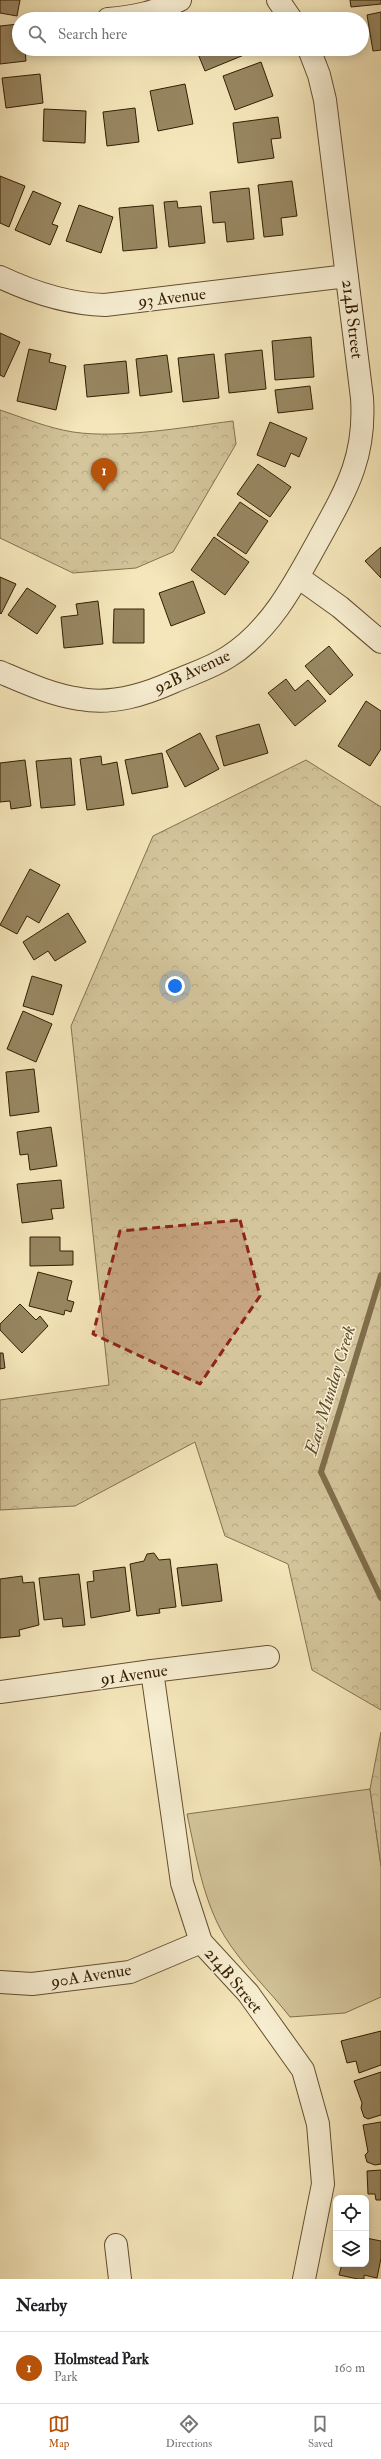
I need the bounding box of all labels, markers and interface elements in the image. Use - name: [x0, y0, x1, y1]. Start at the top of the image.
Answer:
- search box: [12, 12, 369, 56]
- icon: search: [26, 23, 48, 45]
- text: Search here: [58, 25, 127, 44]
- street label: 214B Street: [337, 278, 368, 360]
- street label: 93 Avenue: [135, 283, 207, 312]
- pin: 1: [91, 458, 117, 491]
- street label: 92B Avenue: [149, 645, 233, 699]
- your location: [165, 976, 185, 996]
- water label: East Munday Creek: [300, 1323, 361, 1459]
- street label: 91 Avenue: [97, 1659, 169, 1690]
- street label: 214B Street: [200, 1943, 268, 2018]
- street label: 90A Avenue: [47, 1959, 133, 1993]
- map controls: [333, 2195, 369, 2267]
- button: locate: [333, 2195, 369, 2231]
- button: layers: [333, 2231, 369, 2267]
- text: Nearby: [16, 2295, 67, 2316]
- text: Holmstead Park: [54, 2350, 149, 2369]
- text: 1: [27, 2360, 31, 2376]
- text: 160 m: [334, 2360, 365, 2376]
- text: Park: [54, 2369, 78, 2385]
- tab: Map: [48, 2413, 70, 2450]
- tab: Directions: [166, 2413, 212, 2450]
- tab: Saved: [308, 2413, 333, 2450]

